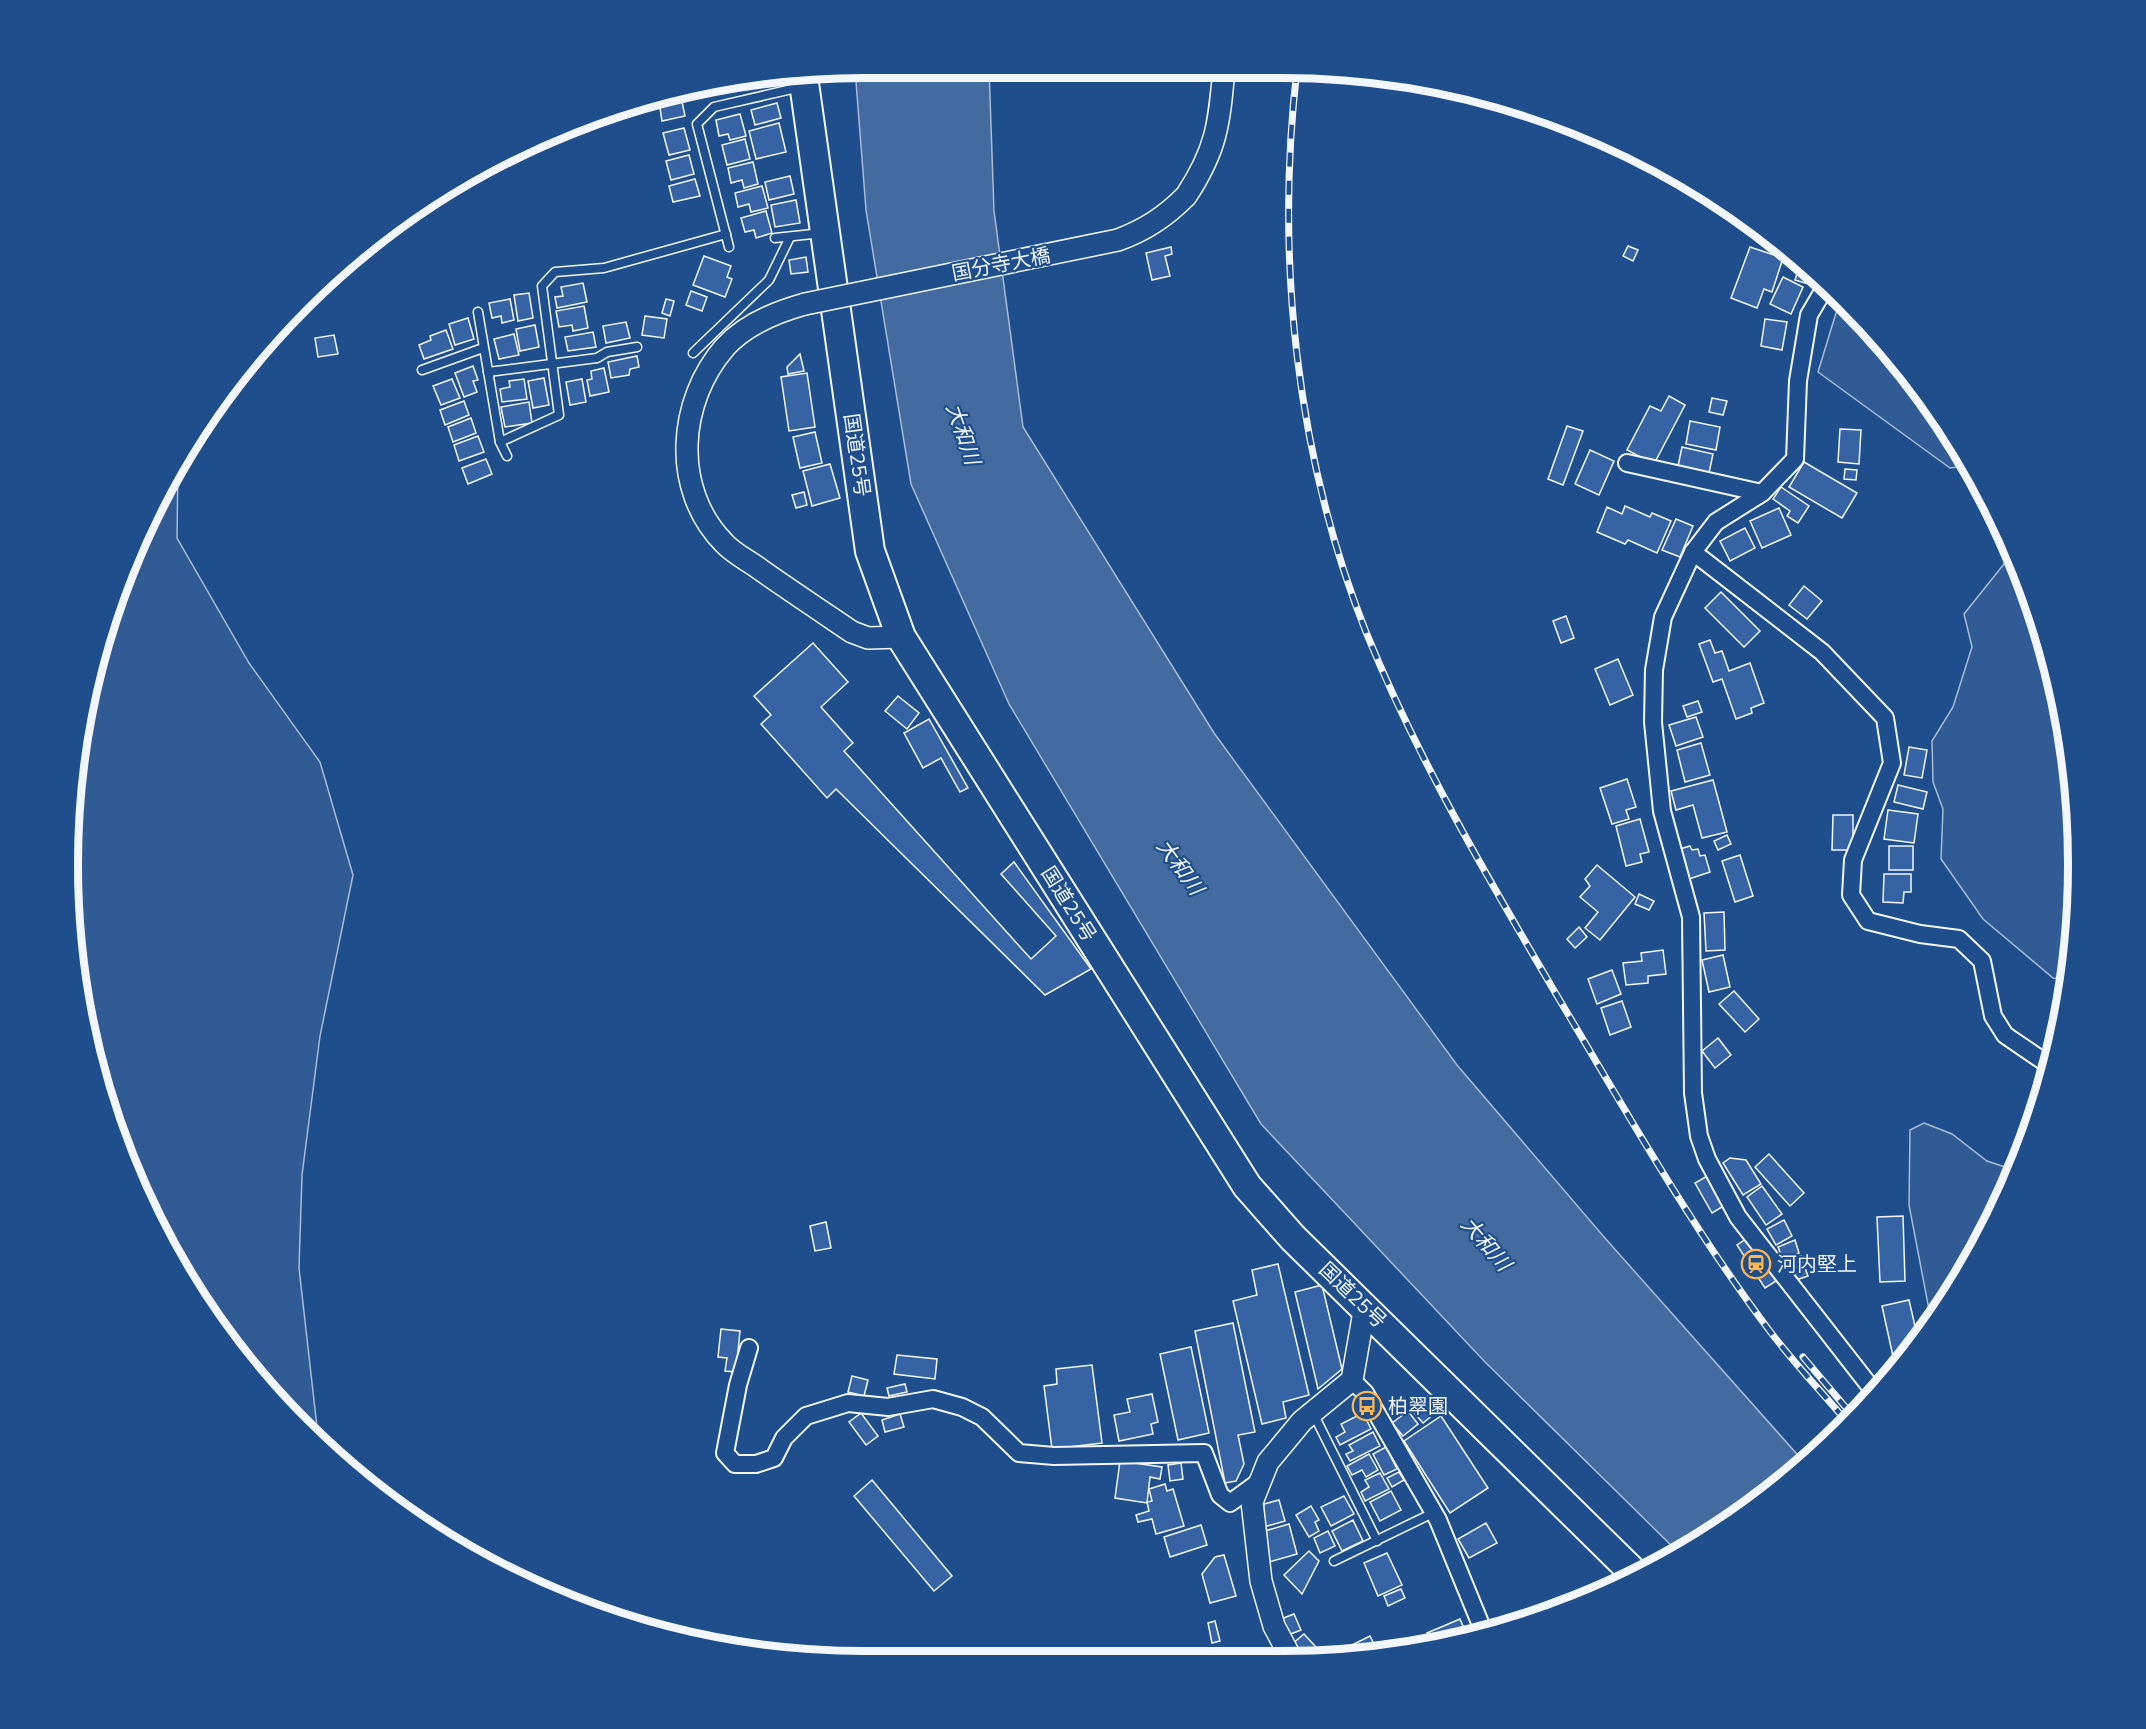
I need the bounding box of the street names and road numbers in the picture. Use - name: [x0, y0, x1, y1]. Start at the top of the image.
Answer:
- street label: 国分寺大橋: [949, 242, 1053, 287]
- street label: 国道25号: [837, 412, 876, 499]
- street label: 国道25号: [1035, 861, 1102, 947]
- street label: 国道25号: [1313, 1256, 1392, 1334]

